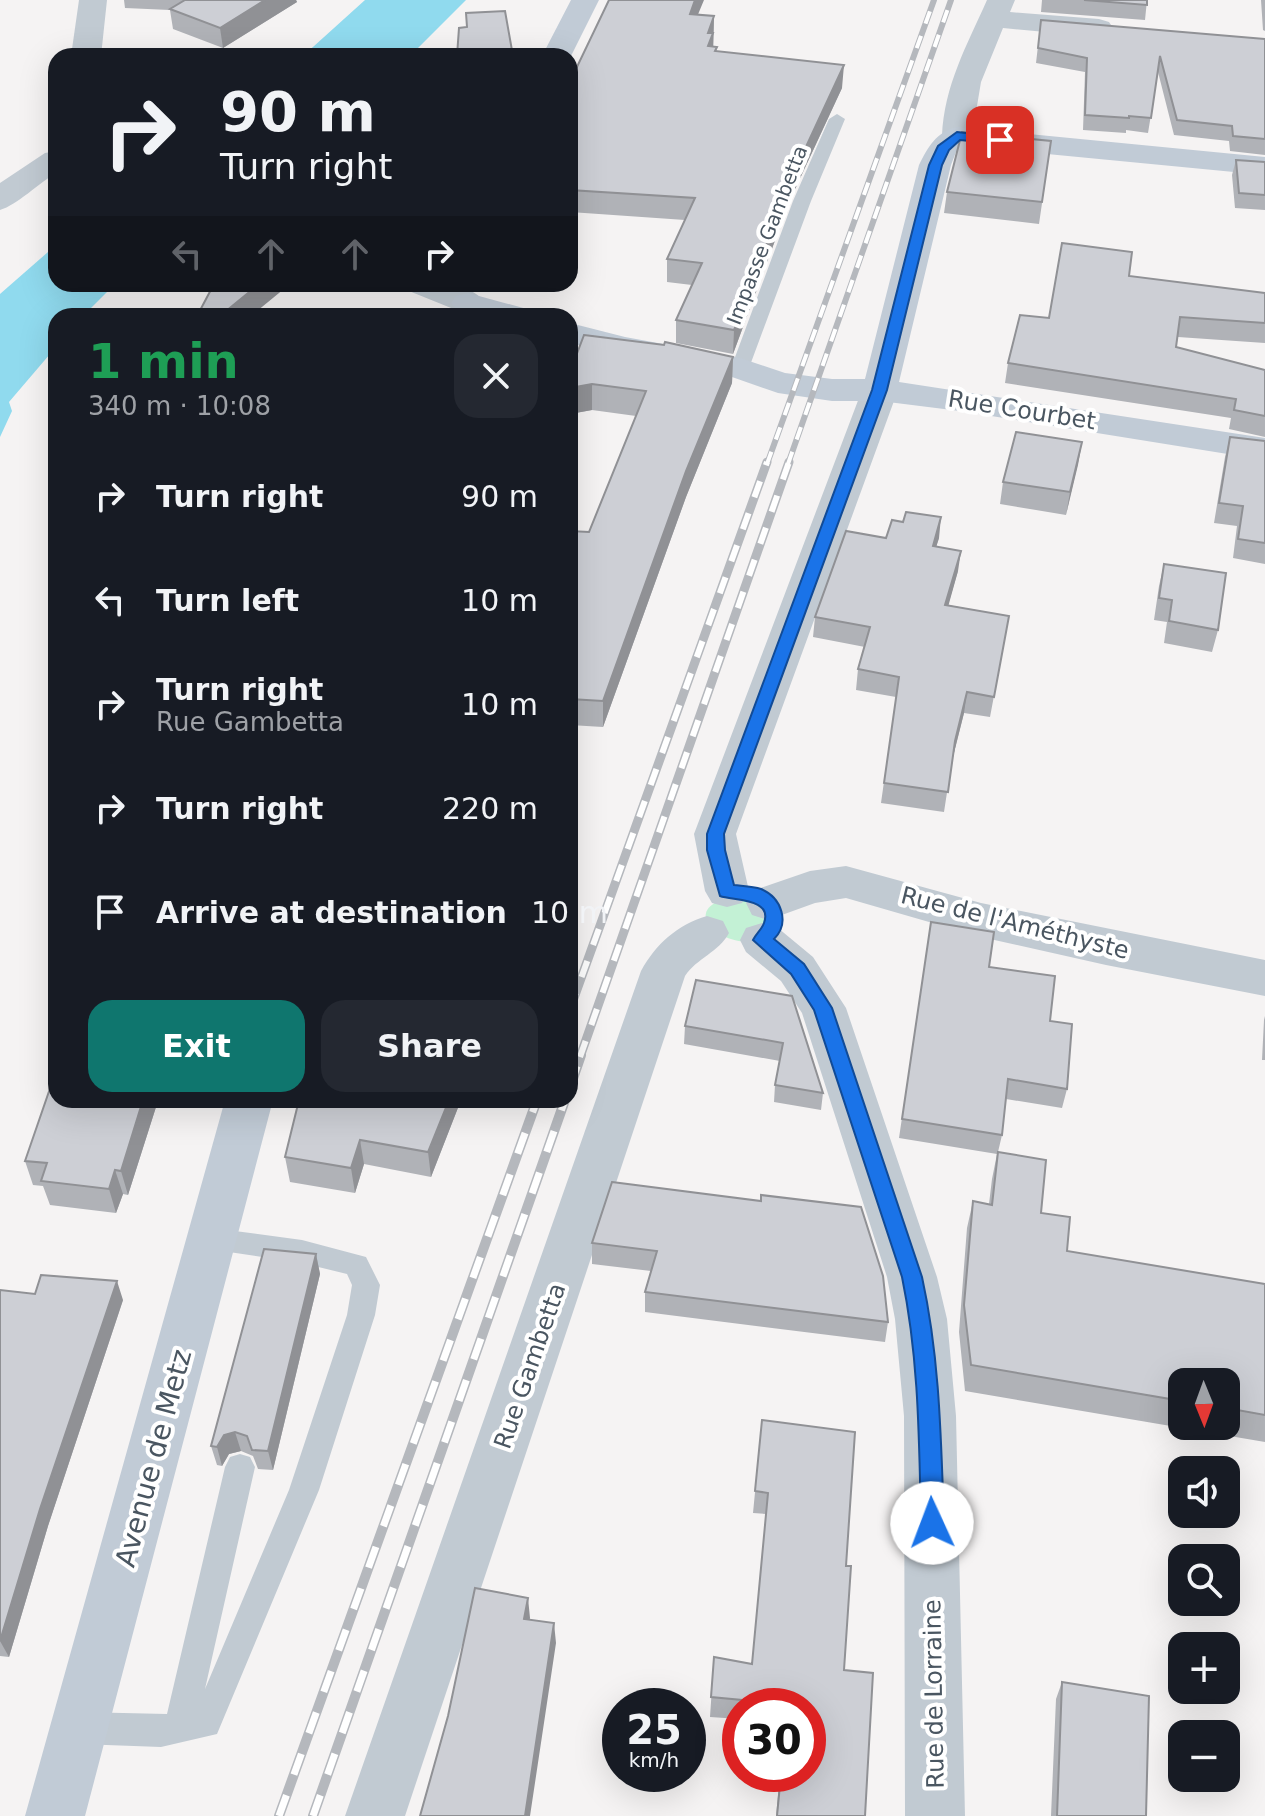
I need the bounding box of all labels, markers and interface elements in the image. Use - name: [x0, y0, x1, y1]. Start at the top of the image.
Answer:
- text: 90 m: [220, 79, 376, 144]
- icon: right: [88, 80, 192, 184]
- pin: [966, 106, 1034, 174]
- icon: arrive: [978, 118, 1022, 162]
- street label: Impasse Gambetta: [722, 142, 812, 328]
- text: Turn right: [220, 146, 392, 187]
- icon: left: [165, 232, 209, 276]
- icon: ahead: [249, 232, 293, 276]
- icon: ahead: [333, 232, 377, 276]
- icon: right: [417, 232, 461, 276]
- text: 1 min: [88, 333, 239, 389]
- button: close: [454, 334, 538, 418]
- street label: Rue Courbet: [946, 385, 1098, 435]
- text: 340 m · 10:08: [88, 391, 271, 421]
- icon: right: [88, 474, 132, 518]
- text: Turn right: [156, 479, 323, 514]
- text: 90 m: [461, 479, 538, 514]
- icon: left: [88, 578, 132, 622]
- text: Turn left: [156, 583, 299, 618]
- text: 10 m: [461, 583, 538, 618]
- text: Turn right: [156, 672, 323, 707]
- icon: right: [88, 682, 132, 726]
- text: 10 m: [461, 687, 538, 722]
- text: Rue Gambetta: [156, 707, 344, 737]
- icon: right: [88, 786, 132, 830]
- text: Turn right: [156, 791, 323, 826]
- text: 220 m: [442, 791, 538, 826]
- street label: Rue de l'Améthyste: [898, 881, 1132, 965]
- icon: arrive: [88, 890, 132, 934]
- text: Arrive at destination: [156, 895, 507, 930]
- text: 10 m: [531, 895, 608, 930]
- button: Exit: [88, 1000, 305, 1092]
- button: Share: [321, 1000, 538, 1092]
- street label: Rue Gambetta: [489, 1279, 571, 1453]
- street label: Avenue de Metz: [109, 1346, 198, 1571]
- north arrow: [1168, 1368, 1240, 1440]
- map controls: [1168, 1368, 1240, 1792]
- button: sound: [1168, 1456, 1240, 1528]
- position arrow: [890, 1481, 974, 1565]
- button: search: [1168, 1544, 1240, 1616]
- street label: Rue de Lorraine: [918, 1599, 950, 1789]
- button: +: [1168, 1632, 1240, 1704]
- speed limit sign: 30: [722, 1688, 826, 1792]
- text: 25: [626, 1707, 682, 1753]
- button: −: [1168, 1720, 1240, 1792]
- text: km/h: [629, 1748, 679, 1772]

